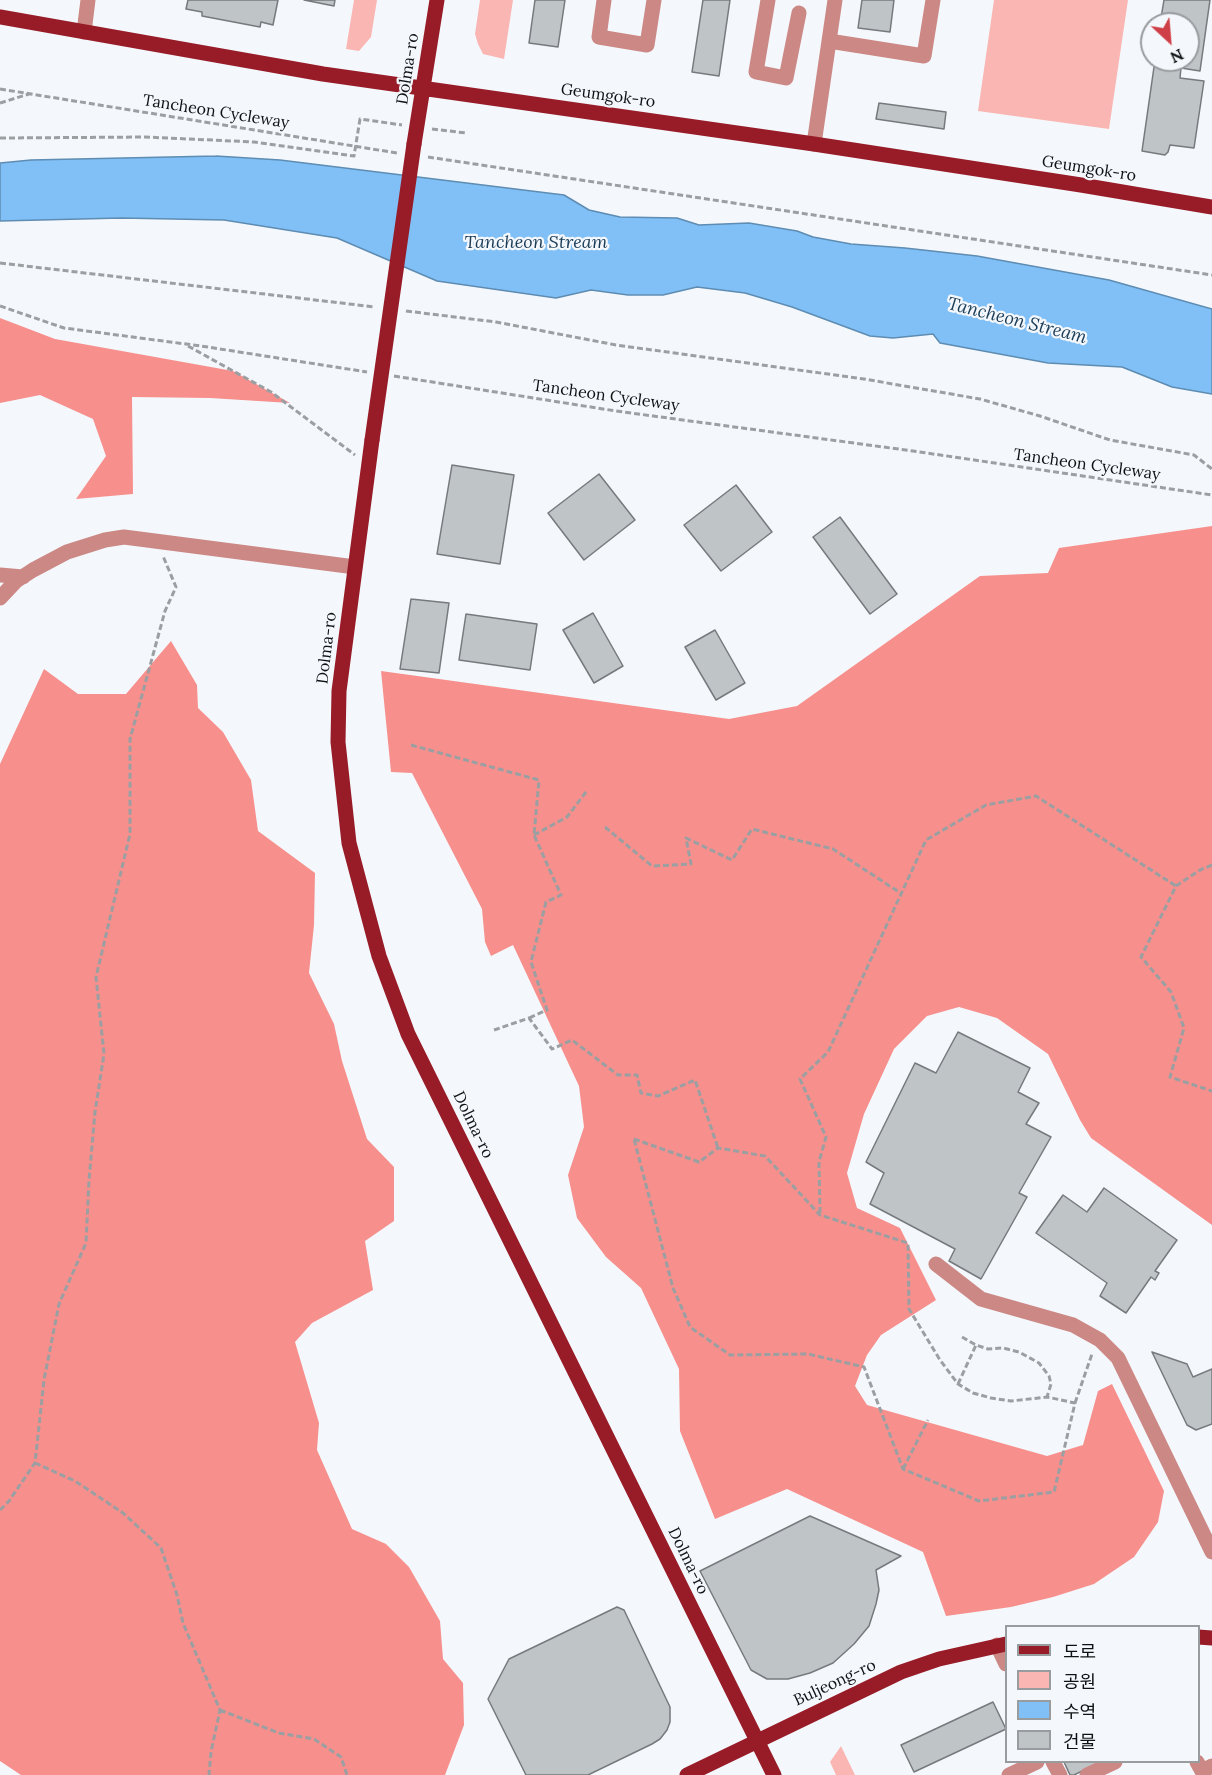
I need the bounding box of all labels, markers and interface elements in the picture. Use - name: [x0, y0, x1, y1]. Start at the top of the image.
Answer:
- north arrow: [1140, 12, 1200, 72]
- street label: Dolma-ro: [393, 32, 423, 106]
- text: N: [1167, 45, 1187, 68]
- street label: Geumgok-ro: [560, 80, 656, 112]
- street label: Tancheon Cycleway: [141, 91, 291, 133]
- street label: Geumgok-ro: [1041, 152, 1137, 186]
- water label: Tancheon Stream: [465, 232, 607, 254]
- water label: Tancheon Stream: [945, 293, 1089, 349]
- street label: Tancheon Cycleway: [531, 376, 681, 416]
- street label: Tancheon Cycleway: [1012, 445, 1162, 485]
- street label: Dolma-ro: [313, 611, 341, 685]
- street label: Dolma-ro: [449, 1088, 497, 1162]
- street label: Dolma-ro: [664, 1524, 712, 1598]
- legend: [1005, 1625, 1200, 1763]
- text: 도로: [1063, 1640, 1096, 1663]
- street label: Buljeong-ro: [791, 1656, 879, 1710]
- text: 공원: [1063, 1670, 1096, 1693]
- text: 수역: [1063, 1700, 1096, 1723]
- text: 건물: [1063, 1730, 1096, 1753]

